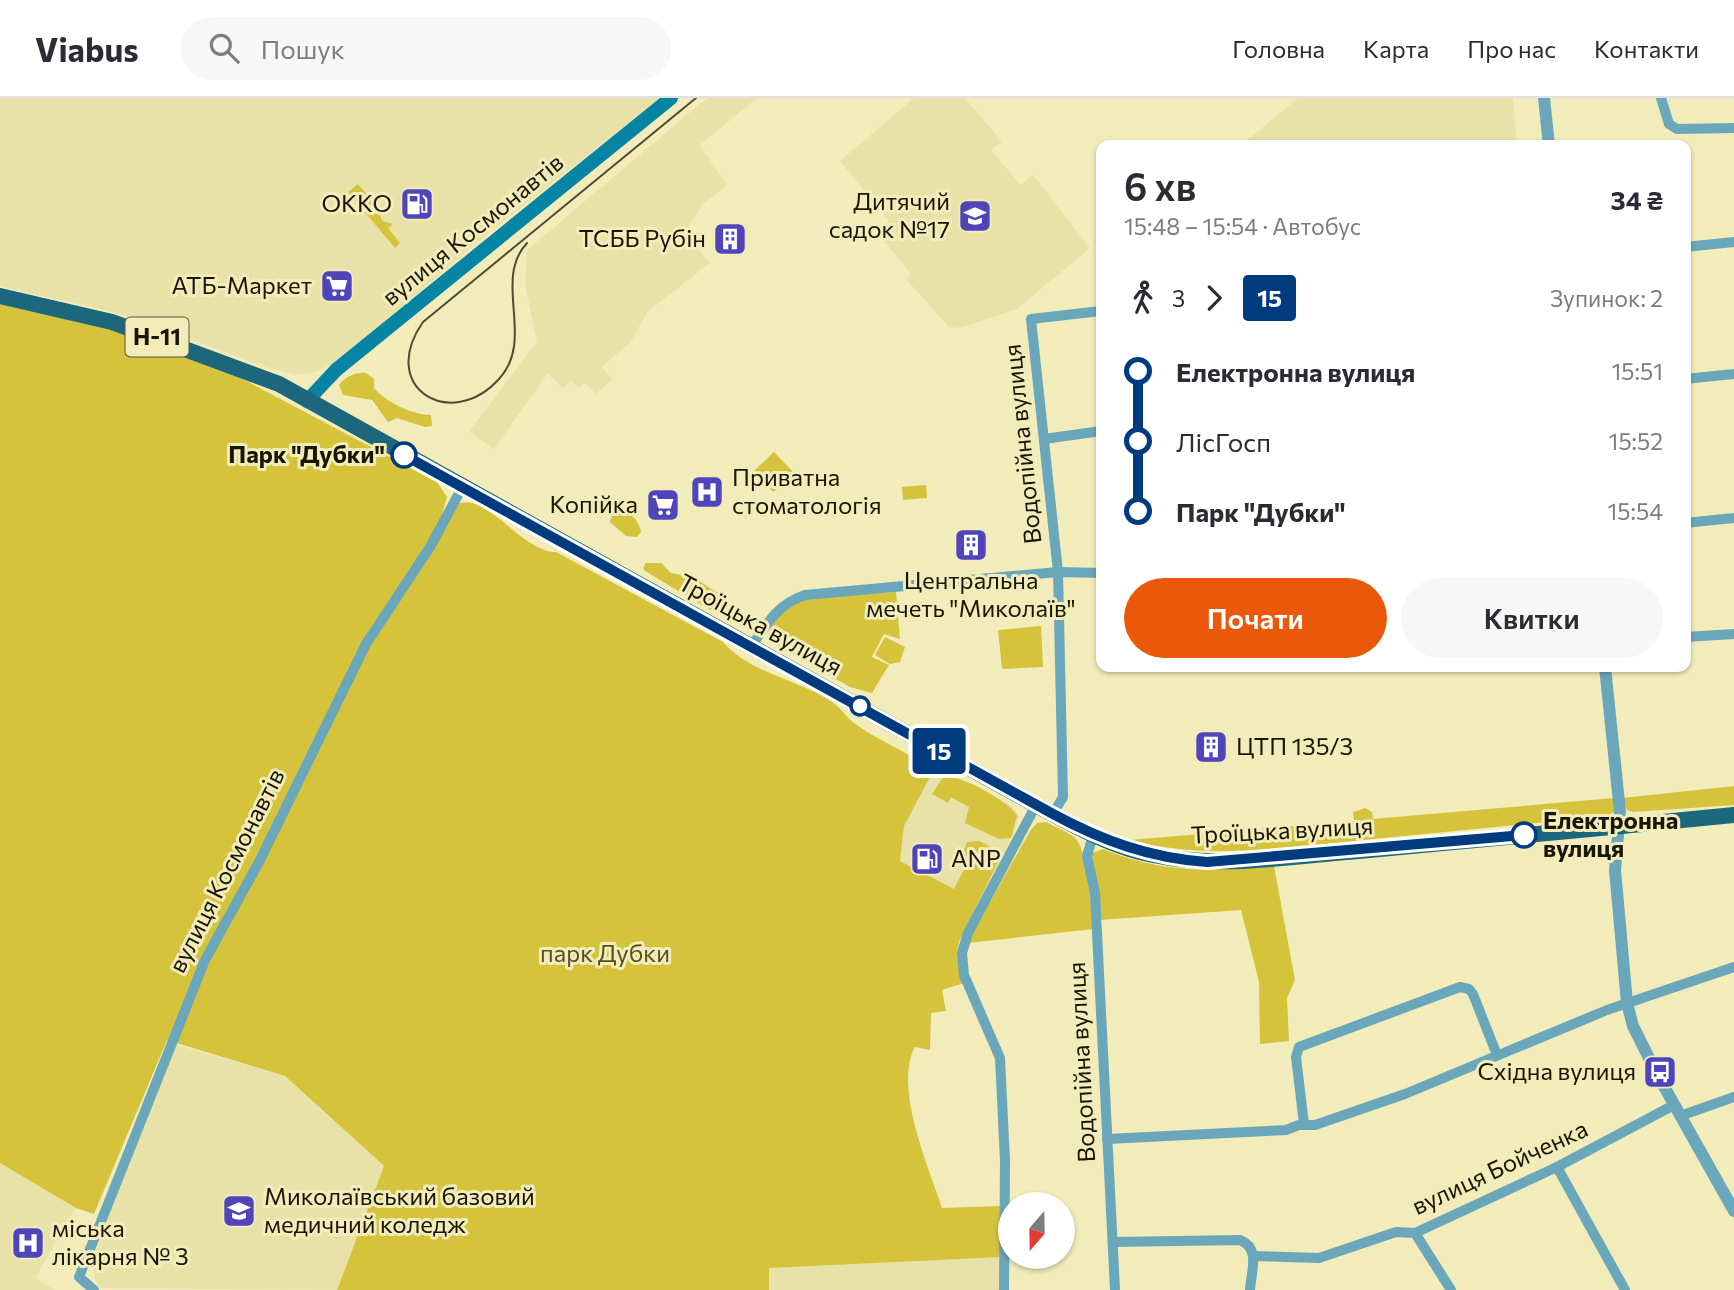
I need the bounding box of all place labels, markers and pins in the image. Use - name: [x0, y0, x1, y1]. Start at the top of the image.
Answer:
- fuel station icon: ОККО: [398, 185, 436, 223]
- place label: Дитячий садок №17: [829, 186, 950, 243]
- place label: ОККО: [321, 188, 392, 217]
- school or university icon: Дитячий садок №17: [956, 197, 994, 235]
- building icon: ТСББ Рубін: [711, 220, 749, 258]
- place label: ТСББ Рубін: [578, 223, 706, 252]
- supermarket icon: АТБ-Маркет: [318, 267, 356, 305]
- place label: АТБ-Маркет: [172, 270, 312, 299]
- place label: Парк "Дубки": [228, 439, 385, 468]
- marker: Парк "Дубки": [391, 442, 417, 468]
- place label: Приватна стоматологія: [732, 462, 882, 519]
- hospital icon: Приватна стоматологія: [688, 473, 726, 511]
- supermarket icon: Копійка: [644, 486, 682, 524]
- place label: Копійка: [550, 489, 638, 518]
- building icon: Центральна мечеть "Миколаїв": [952, 526, 990, 564]
- place label: Центральна мечеть "Миколаїв": [866, 565, 1076, 622]
- unlabelled marker: [850, 696, 870, 716]
- building icon: ЦТП 135/3: [1192, 728, 1230, 766]
- place label: ЦТП 135/3: [1236, 731, 1353, 760]
- place label: Електронна вулиця: [1543, 805, 1678, 862]
- marker: Електронна вулиця: [1511, 822, 1537, 848]
- fuel station icon: ANP: [908, 840, 946, 878]
- place label: ANP: [951, 843, 1001, 872]
- bus stop icon: Східна вулиця: [1641, 1053, 1679, 1091]
- place label: Східна вулиця: [1477, 1056, 1636, 1085]
- place label: Миколаївський базовий медичний коледж: [264, 1181, 535, 1238]
- school or university icon: Миколаївський базовий медичний коледж: [220, 1192, 258, 1230]
- place label: міська лікарня № 3: [52, 1213, 189, 1270]
- hospital icon: міська лікарня № 3: [9, 1224, 47, 1262]

